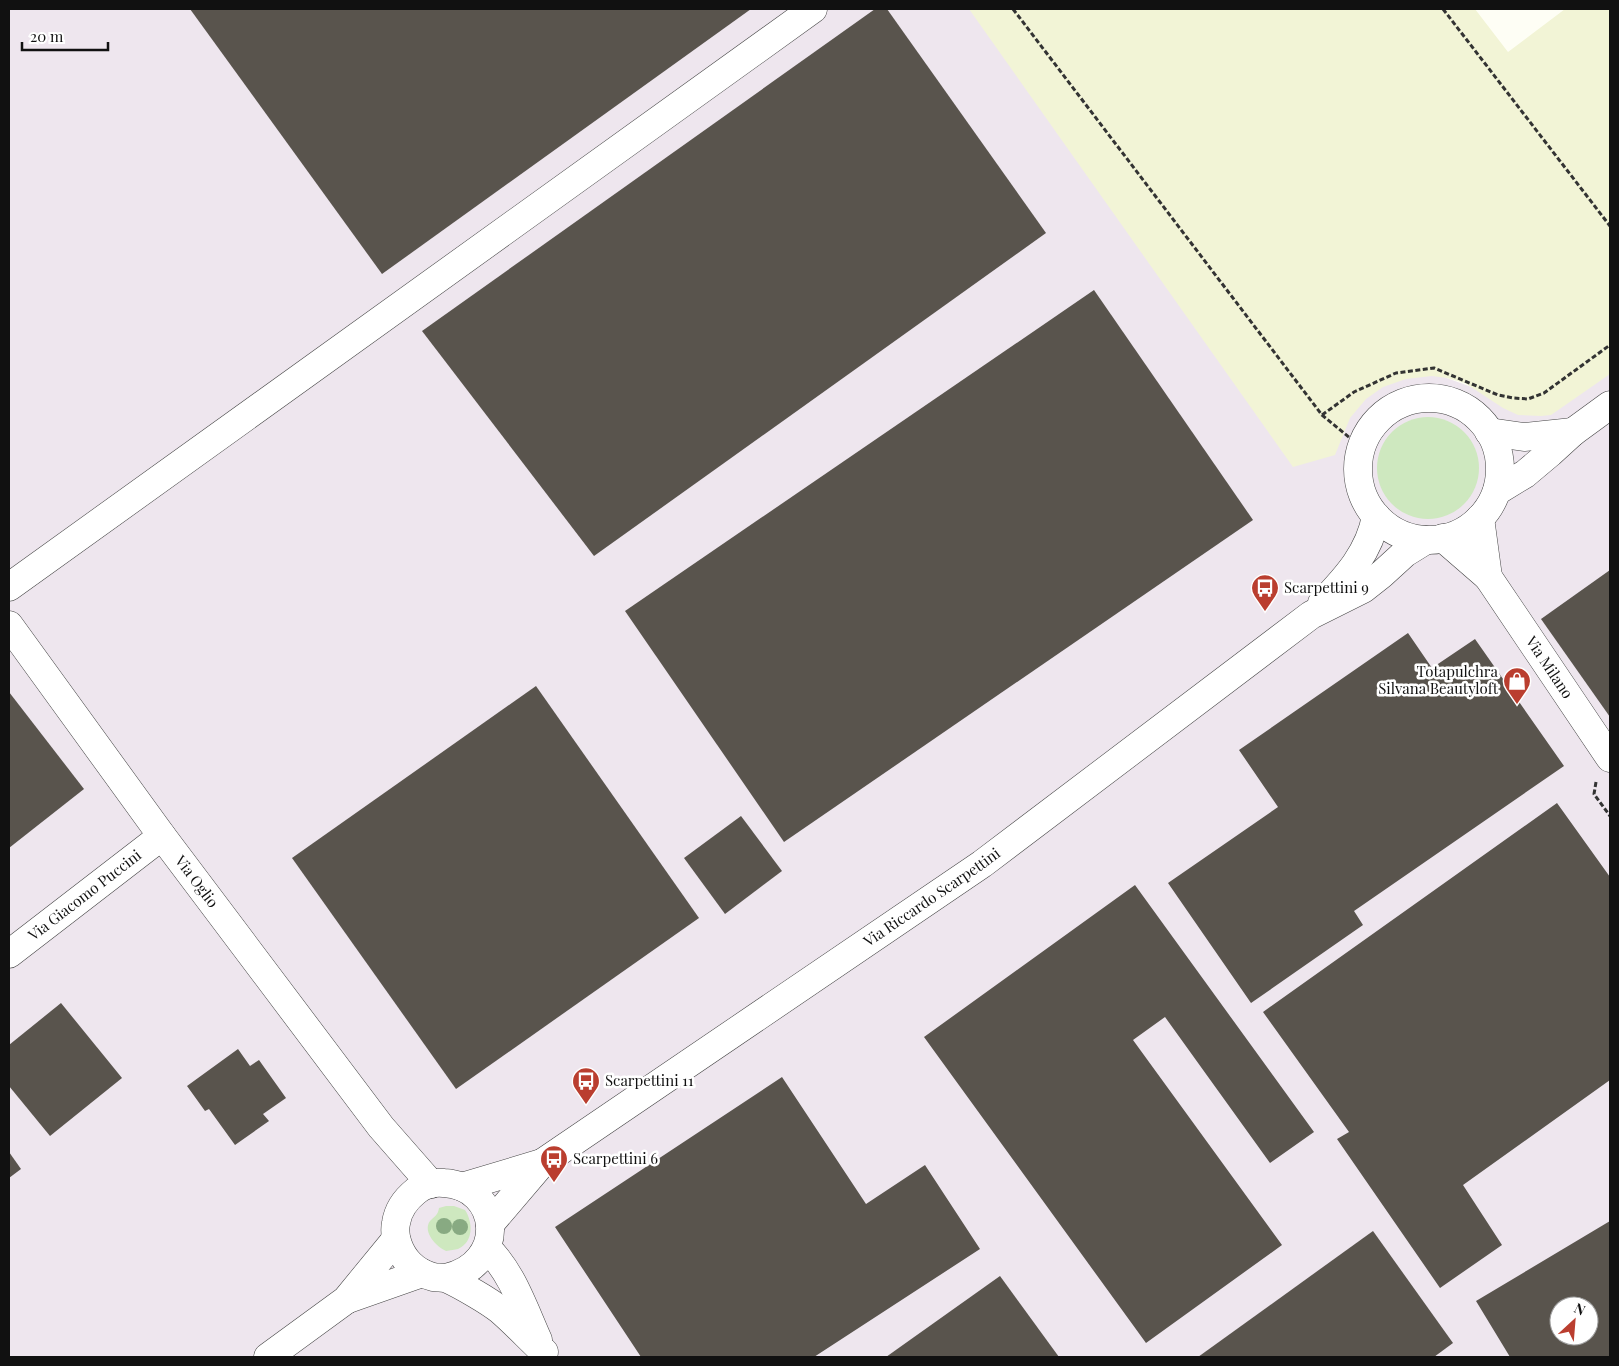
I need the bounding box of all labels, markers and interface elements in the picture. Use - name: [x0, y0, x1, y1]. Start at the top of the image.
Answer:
- scale bar: [22, 20, 109, 52]
- text: 20 m: [30, 26, 64, 46]
- bus stop icon: Scarpettini 9: [1250, 573, 1280, 612]
- place label: Scarpettini 9: [1284, 577, 1369, 597]
- street label: Via Milano: [1521, 631, 1578, 702]
- place label: Totapulchra Silvana Beautyloft: [1378, 661, 1499, 698]
- shop icon: Totapulchra Silvana Beautyloft: [1502, 666, 1532, 705]
- street label: Via Riccardo Scarpettini: [858, 842, 1004, 951]
- street label: Via Giacomo Puccini: [23, 844, 145, 945]
- street label: Via Oglio: [171, 850, 223, 911]
- bus stop icon: Scarpettini 11: [571, 1066, 601, 1105]
- place label: Scarpettini 11: [605, 1070, 694, 1090]
- bus stop icon: Scarpettini 6: [539, 1144, 569, 1183]
- place label: Scarpettini 6: [573, 1148, 658, 1168]
- north arrow: [1549, 1296, 1599, 1346]
- text: N: [1571, 1298, 1589, 1320]

